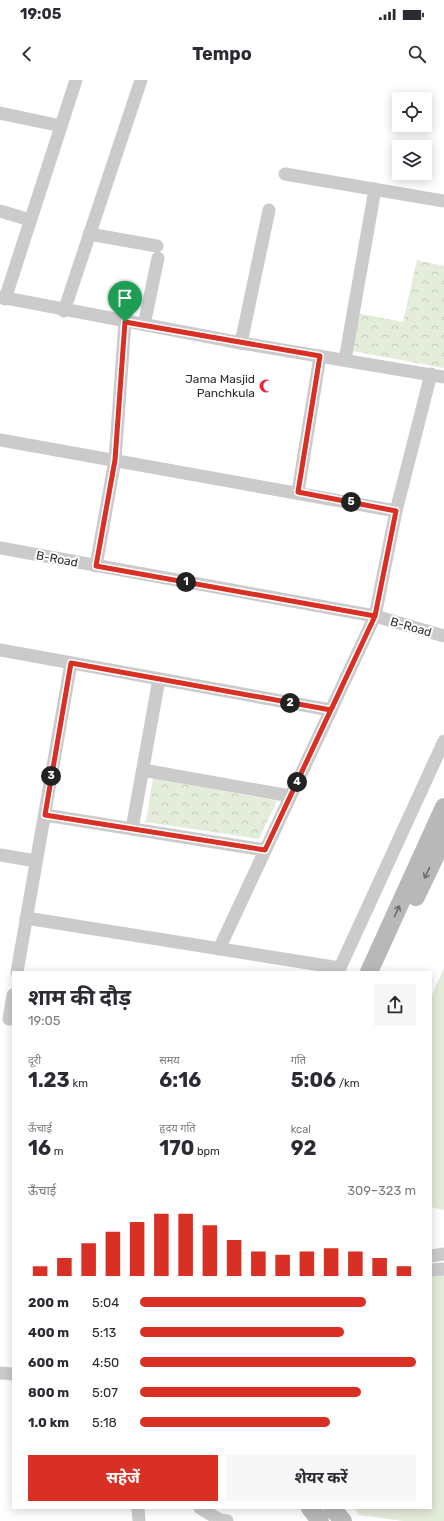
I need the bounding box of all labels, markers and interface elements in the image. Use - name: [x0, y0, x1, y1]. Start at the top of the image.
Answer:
- text: 19:05: [20, 5, 61, 23]
- icon: back: [16, 43, 38, 65]
- text: Tempo: [192, 43, 252, 65]
- icon: search: [406, 43, 428, 65]
- map controls: [392, 92, 432, 180]
- button: locate: [392, 92, 432, 132]
- button: layers: [392, 140, 432, 180]
- pin: [108, 281, 142, 322]
- icon: arrive: [114, 287, 136, 309]
- place label: Jama Masjid Panchkula: [185, 372, 255, 400]
- mosque icon: Jama Masjid Panchkula: [258, 378, 274, 394]
- pin: 5: [341, 492, 361, 512]
- text: 5: [347, 495, 355, 508]
- street label: B-Road: [35, 548, 79, 570]
- pin: 1: [176, 572, 196, 592]
- text: 1: [183, 575, 189, 588]
- street label: B-Road: [389, 614, 433, 640]
- pin: 2: [280, 693, 300, 713]
- text: 2: [286, 696, 294, 709]
- pin: 3: [41, 766, 61, 786]
- text: 3: [47, 769, 55, 782]
- pin: 4: [287, 772, 307, 792]
- text: 4: [293, 775, 301, 788]
- one-way arrow: [423, 867, 431, 879]
- one-way arrow: [393, 905, 401, 917]
- text: शाम की दौड़: [28, 984, 131, 1011]
- button: share: [374, 984, 416, 1026]
- text: 19:05: [28, 1013, 61, 1028]
- text: दूरी: [28, 1054, 41, 1067]
- text: समय: [159, 1054, 180, 1067]
- text: गति: [291, 1054, 306, 1067]
- text: 1.23: [28, 1068, 70, 1092]
- text: 6:16: [159, 1068, 201, 1092]
- text: 5:06: [291, 1068, 336, 1092]
- text: km: [70, 1077, 88, 1090]
- text: /km: [336, 1077, 360, 1090]
- text: ऊँचाई: [28, 1122, 52, 1135]
- text: हृदय गति: [159, 1122, 196, 1135]
- text: kcal: [291, 1123, 311, 1136]
- text: 16: [28, 1136, 51, 1160]
- text: 170: [159, 1136, 194, 1160]
- text: 92: [291, 1136, 316, 1160]
- text: m: [51, 1145, 63, 1158]
- text: bpm: [194, 1145, 220, 1158]
- text: ऊँचाई: [28, 1183, 56, 1198]
- text: 309–323 m: [347, 1183, 416, 1198]
- text: 200 m: [28, 1295, 69, 1310]
- text: 5:04: [92, 1295, 119, 1310]
- text: 400 m: [28, 1325, 69, 1340]
- text: 5:13: [92, 1325, 116, 1340]
- text: 600 m: [28, 1355, 69, 1370]
- text: 4:50: [92, 1355, 119, 1370]
- text: 800 m: [28, 1385, 69, 1400]
- text: 5:07: [92, 1385, 118, 1400]
- text: 1.0 km: [28, 1415, 69, 1430]
- text: 5:18: [92, 1415, 117, 1430]
- button: सहेजें: [28, 1455, 218, 1501]
- button: शेयर करें: [226, 1455, 416, 1501]

